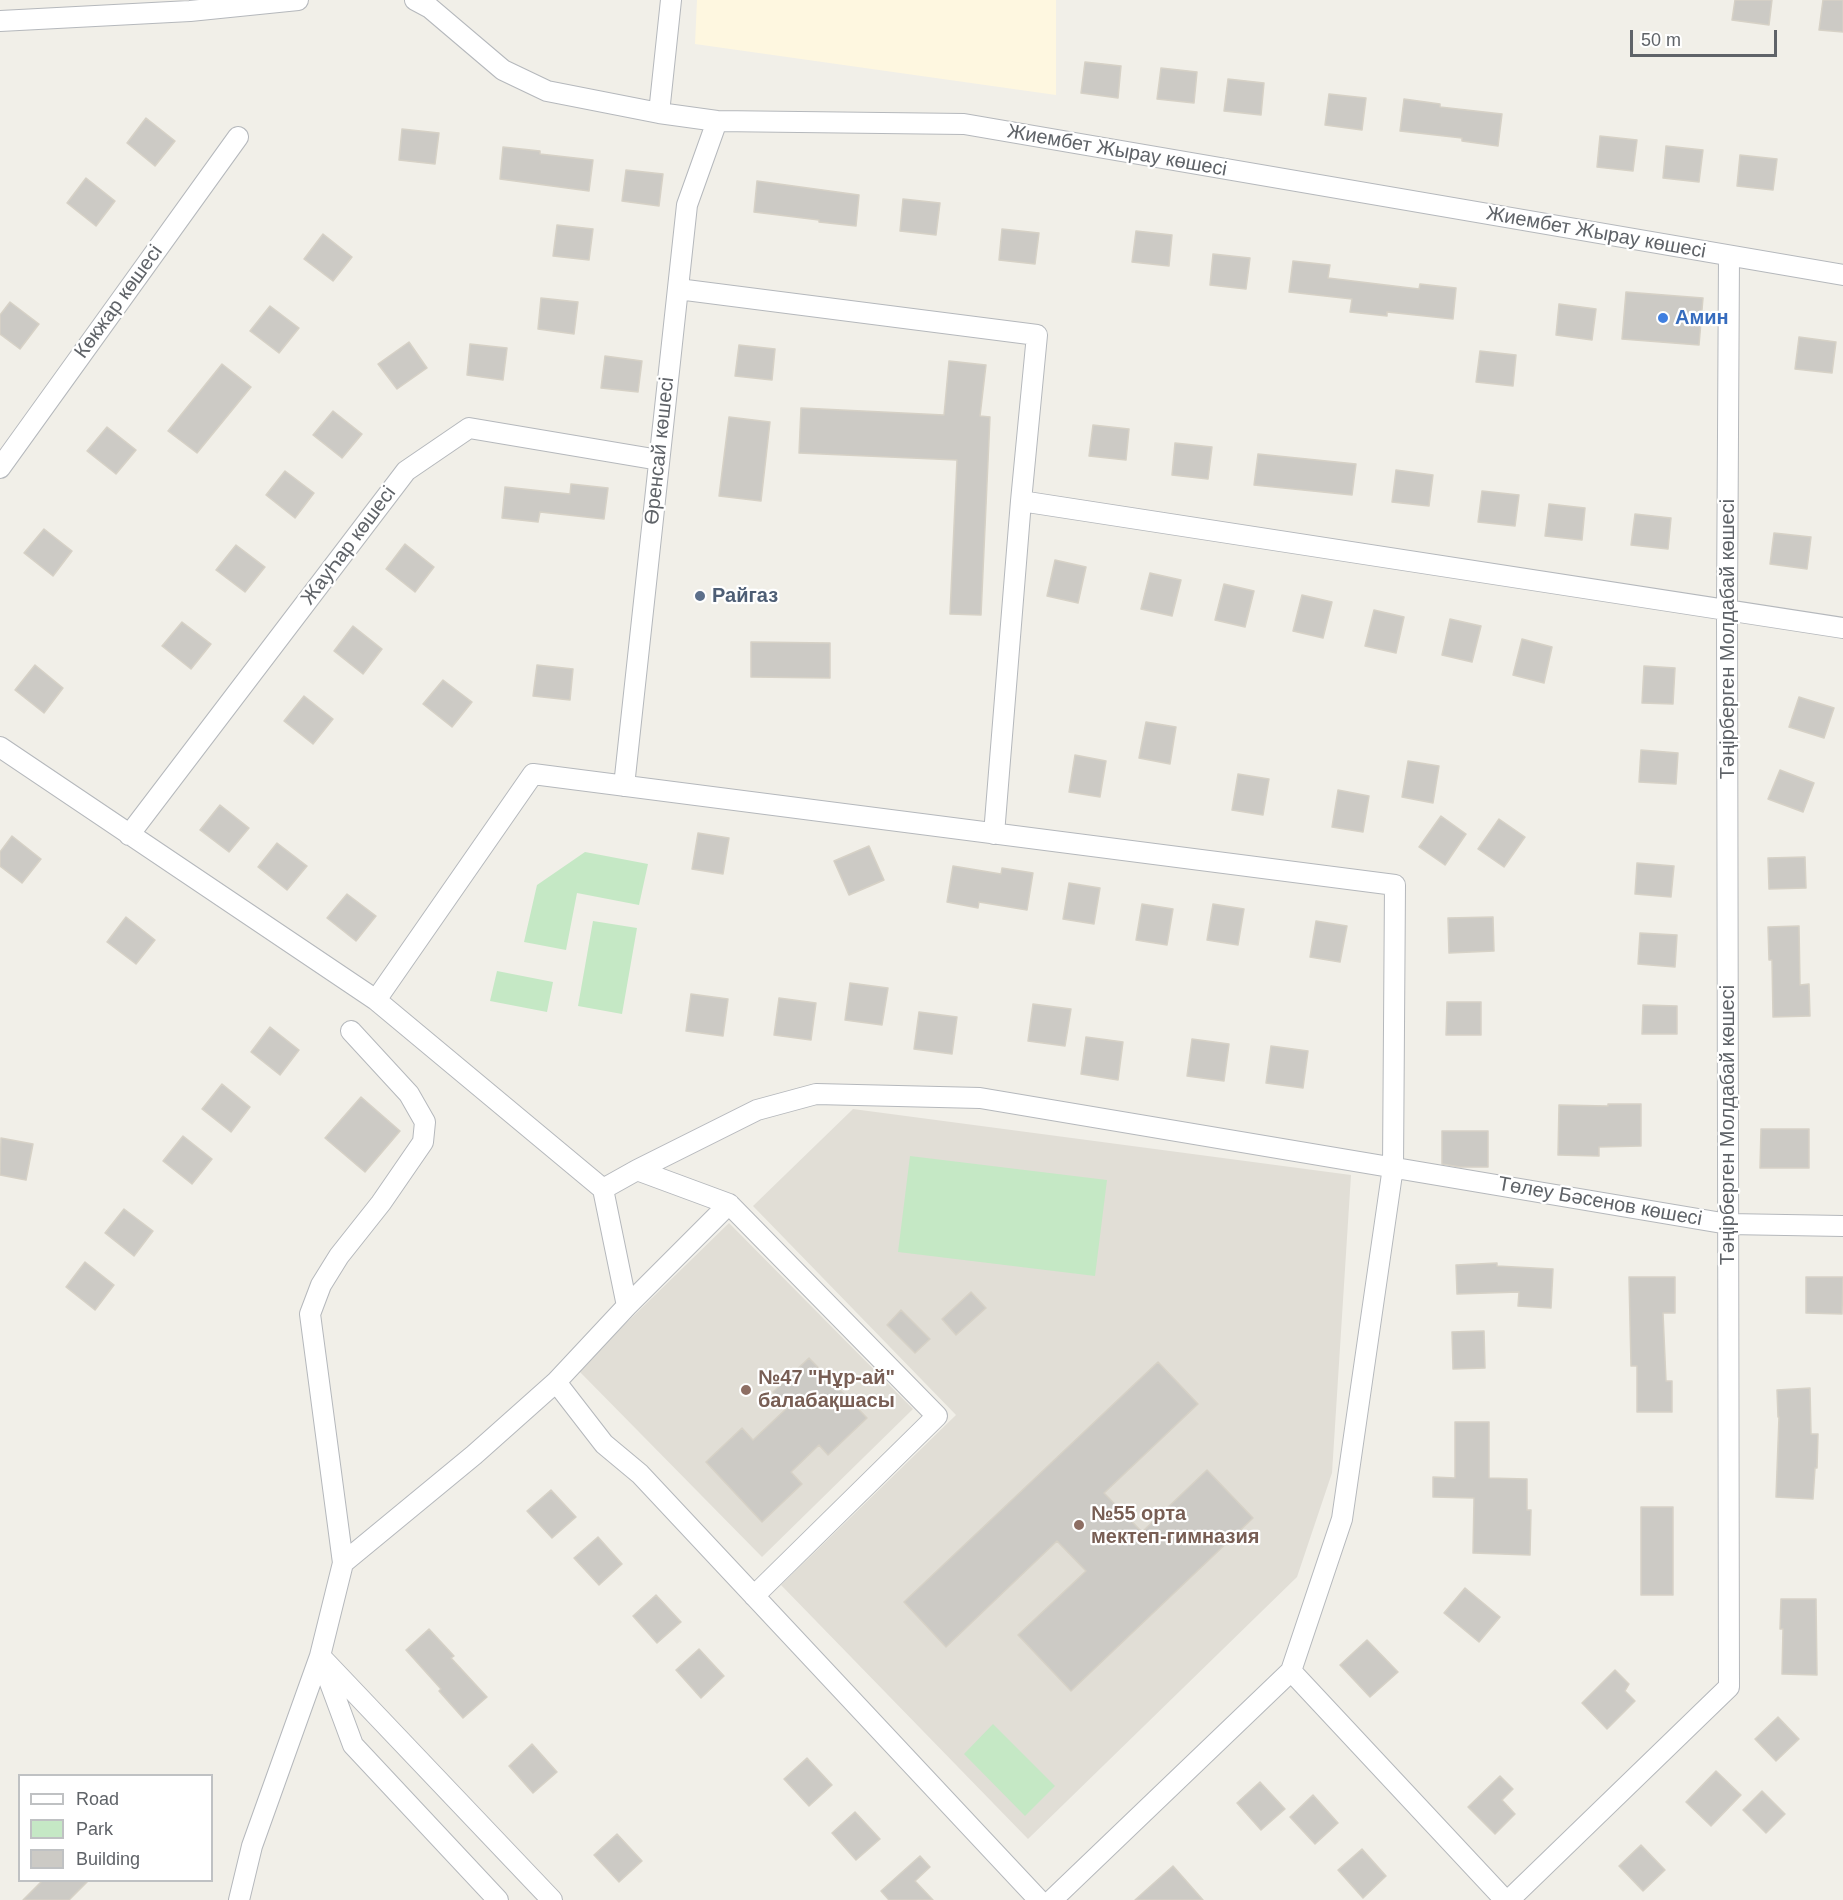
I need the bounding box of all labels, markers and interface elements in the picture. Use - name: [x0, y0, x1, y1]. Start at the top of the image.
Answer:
- scale bar: [1633, 18, 1780, 56]
- text: 50 m: [1641, 30, 1681, 50]
- street label: Жиембет Жырау көшесі: [1005, 120, 1229, 182]
- street label: Жиембет Жырау көшесі: [1484, 202, 1708, 264]
- street label: Көкжар көшесі: [70, 241, 168, 363]
- place label: Амин: [1675, 306, 1729, 330]
- marker: Амин: [1656, 311, 1670, 325]
- street label: Өренсай көшесі: [640, 376, 680, 526]
- street label: ЖауҺар көшесі: [297, 482, 401, 610]
- street label: Тәңірберген Молдабай көшесі: [1716, 499, 1740, 779]
- place label: Райгаз: [712, 584, 778, 608]
- marker: Райгаз: [693, 589, 707, 603]
- street label: Тәңірберген Молдабай көшесі: [1716, 985, 1740, 1265]
- street label: Төлеу Бәсенов көшесі: [1496, 1172, 1704, 1232]
- place label: №47 "Нұр-ай" балабақшасы: [758, 1366, 895, 1413]
- marker: №47 "Нұр-ай" балабақшасы: [739, 1383, 753, 1397]
- place label: №55 орта мектеп-гимназия: [1091, 1502, 1259, 1549]
- marker: №55 орта мектеп-гимназия: [1072, 1518, 1086, 1532]
- legend: [18, 1774, 213, 1882]
- text: Road: [76, 1789, 119, 1809]
- text: Park: [76, 1819, 113, 1839]
- text: Building: [76, 1849, 140, 1869]

